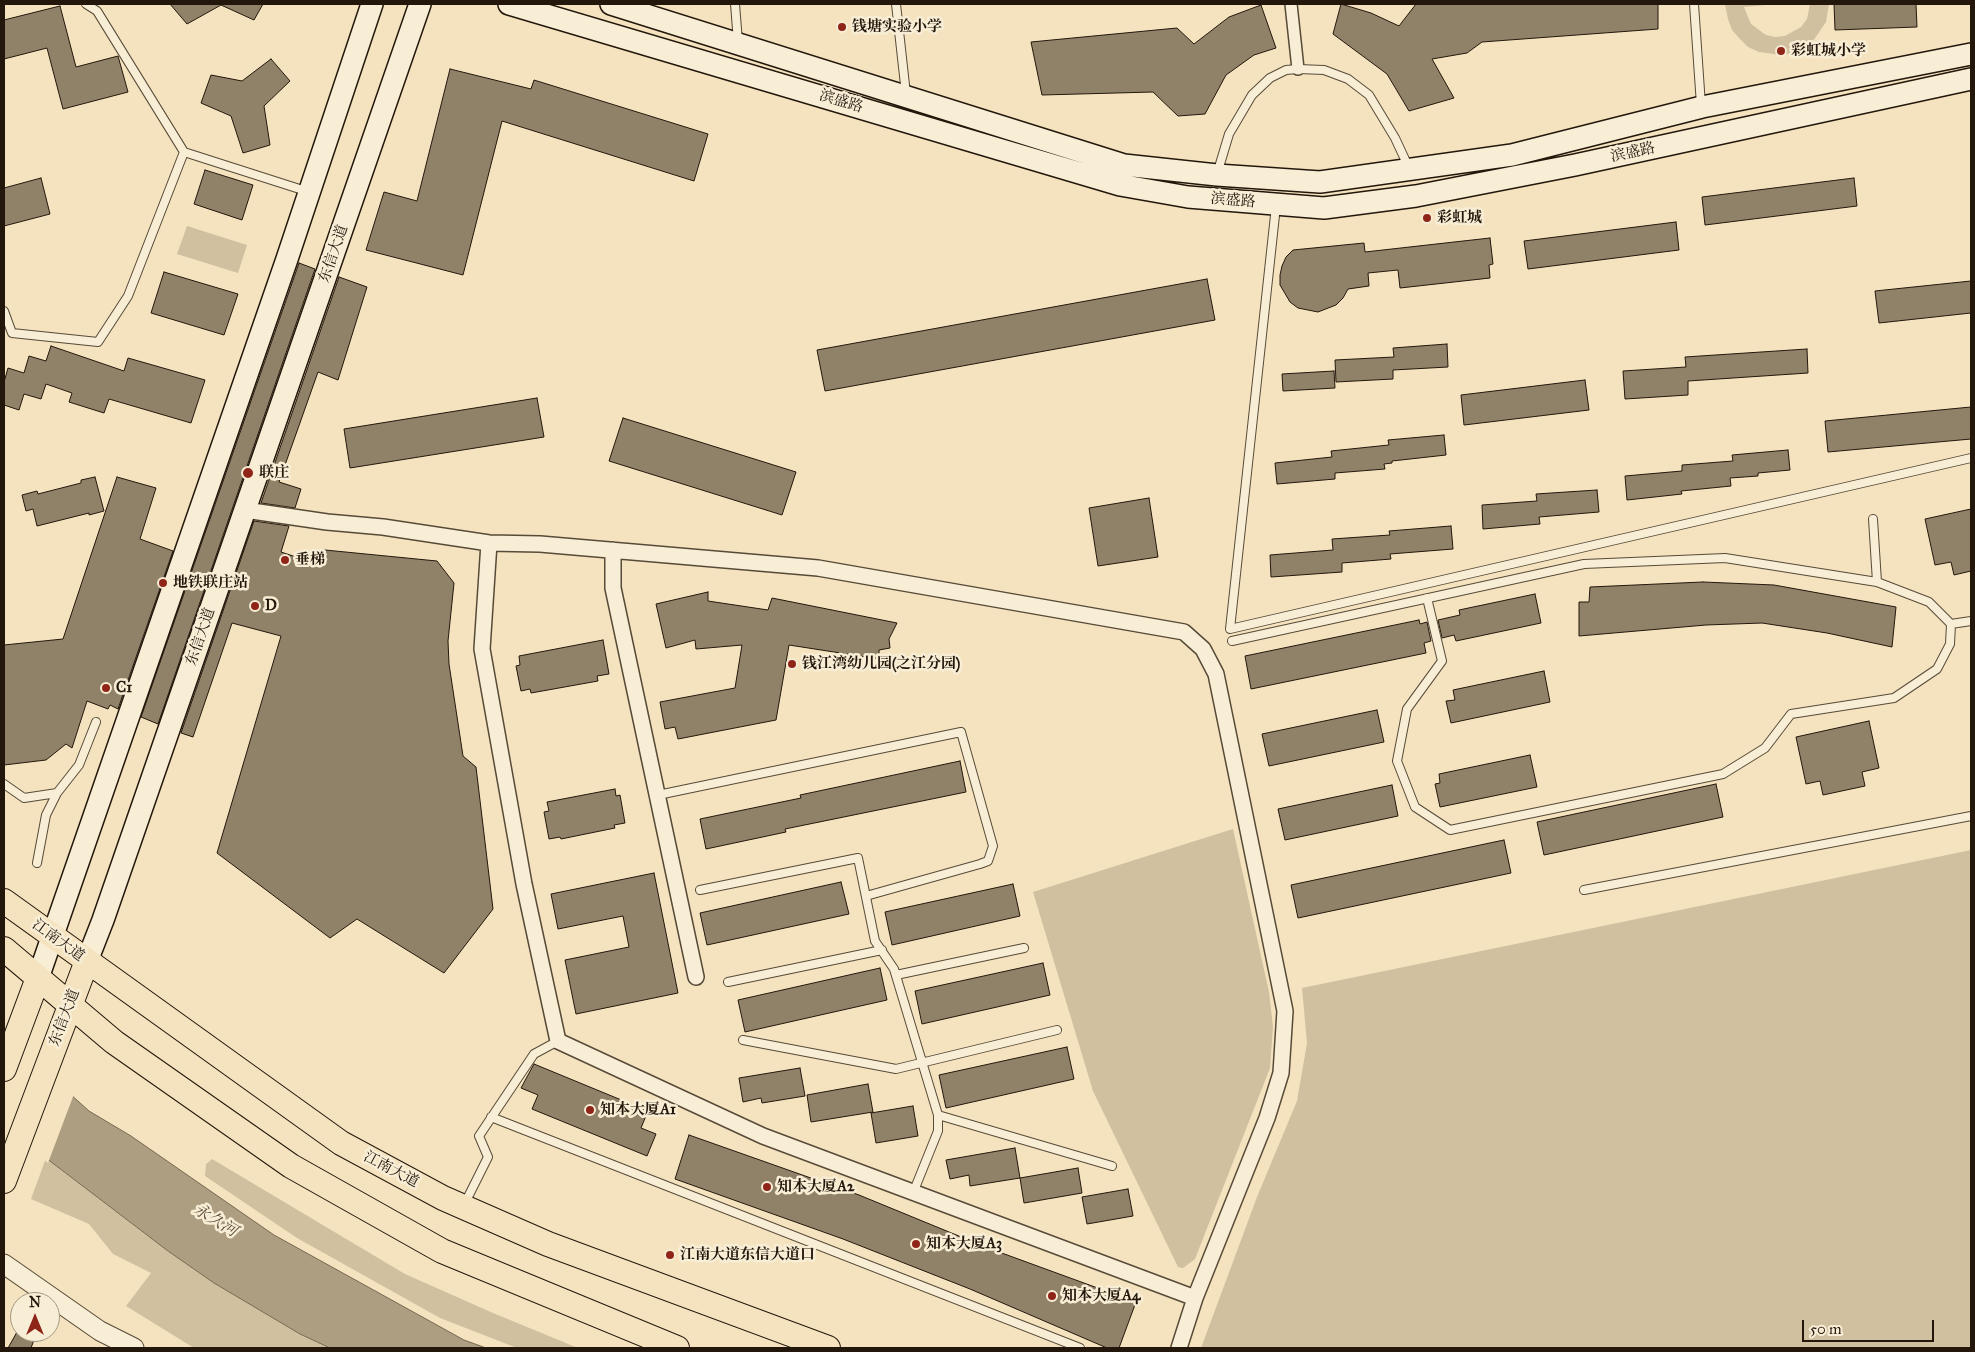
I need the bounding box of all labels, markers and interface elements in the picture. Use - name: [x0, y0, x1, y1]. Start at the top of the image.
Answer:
- place label: 钱塘实验小学: [852, 18, 942, 36]
- marker: 钱塘实验小学: [836, 21, 848, 33]
- place label: 彩虹城小学: [1791, 42, 1866, 60]
- marker: 彩虹城小学: [1775, 45, 1787, 57]
- street label: 滨盛路: [817, 87, 865, 117]
- street label: 滨盛路: [1609, 140, 1657, 166]
- street label: 滨盛路: [1210, 190, 1256, 212]
- place label: 彩虹城: [1437, 209, 1482, 227]
- marker: 彩虹城: [1421, 212, 1433, 224]
- street label: 东信大道: [316, 223, 352, 285]
- place label: 联庄: [259, 464, 289, 482]
- marker: 联庄: [241, 466, 255, 480]
- place label: 垂梯: [295, 551, 325, 569]
- marker: 垂梯: [279, 554, 291, 566]
- place label: 地铁联庄站: [173, 574, 248, 592]
- marker: 地铁联庄站: [157, 577, 169, 589]
- place label: D: [265, 597, 277, 615]
- marker: D: [249, 600, 261, 612]
- street label: 东信大道: [183, 606, 219, 668]
- place label: 钱江湾幼儿园(之江分园): [802, 655, 960, 673]
- marker: 钱江湾幼儿园(之江分园): [786, 658, 798, 670]
- place label: C1: [116, 679, 132, 697]
- marker: C1: [100, 682, 112, 694]
- street label: 江南大道: [28, 916, 88, 966]
- street label: 东信大道: [46, 987, 84, 1049]
- place label: 知本大厦A1: [600, 1101, 676, 1119]
- marker: 知本大厦A1: [584, 1104, 596, 1116]
- street label: 江南大道: [360, 1148, 422, 1192]
- place label: 知本大厦A2: [777, 1178, 854, 1196]
- marker: 知本大厦A2: [761, 1181, 773, 1193]
- water label: 永久河: [189, 1200, 241, 1242]
- place label: 知本大厦A3: [926, 1235, 1002, 1253]
- marker: 知本大厦A3: [910, 1238, 922, 1250]
- place label: 江南大道东信大道口: [680, 1246, 815, 1264]
- marker: 江南大道东信大道口: [664, 1249, 676, 1261]
- place label: 知本大厦A4: [1062, 1287, 1140, 1305]
- marker: 知本大厦A4: [1046, 1290, 1058, 1302]
- north arrow: [10, 1292, 60, 1342]
- text: N: [29, 1294, 41, 1311]
- scale bar: [1805, 1310, 1938, 1342]
- text: 50 m: [1810, 1320, 1842, 1338]

